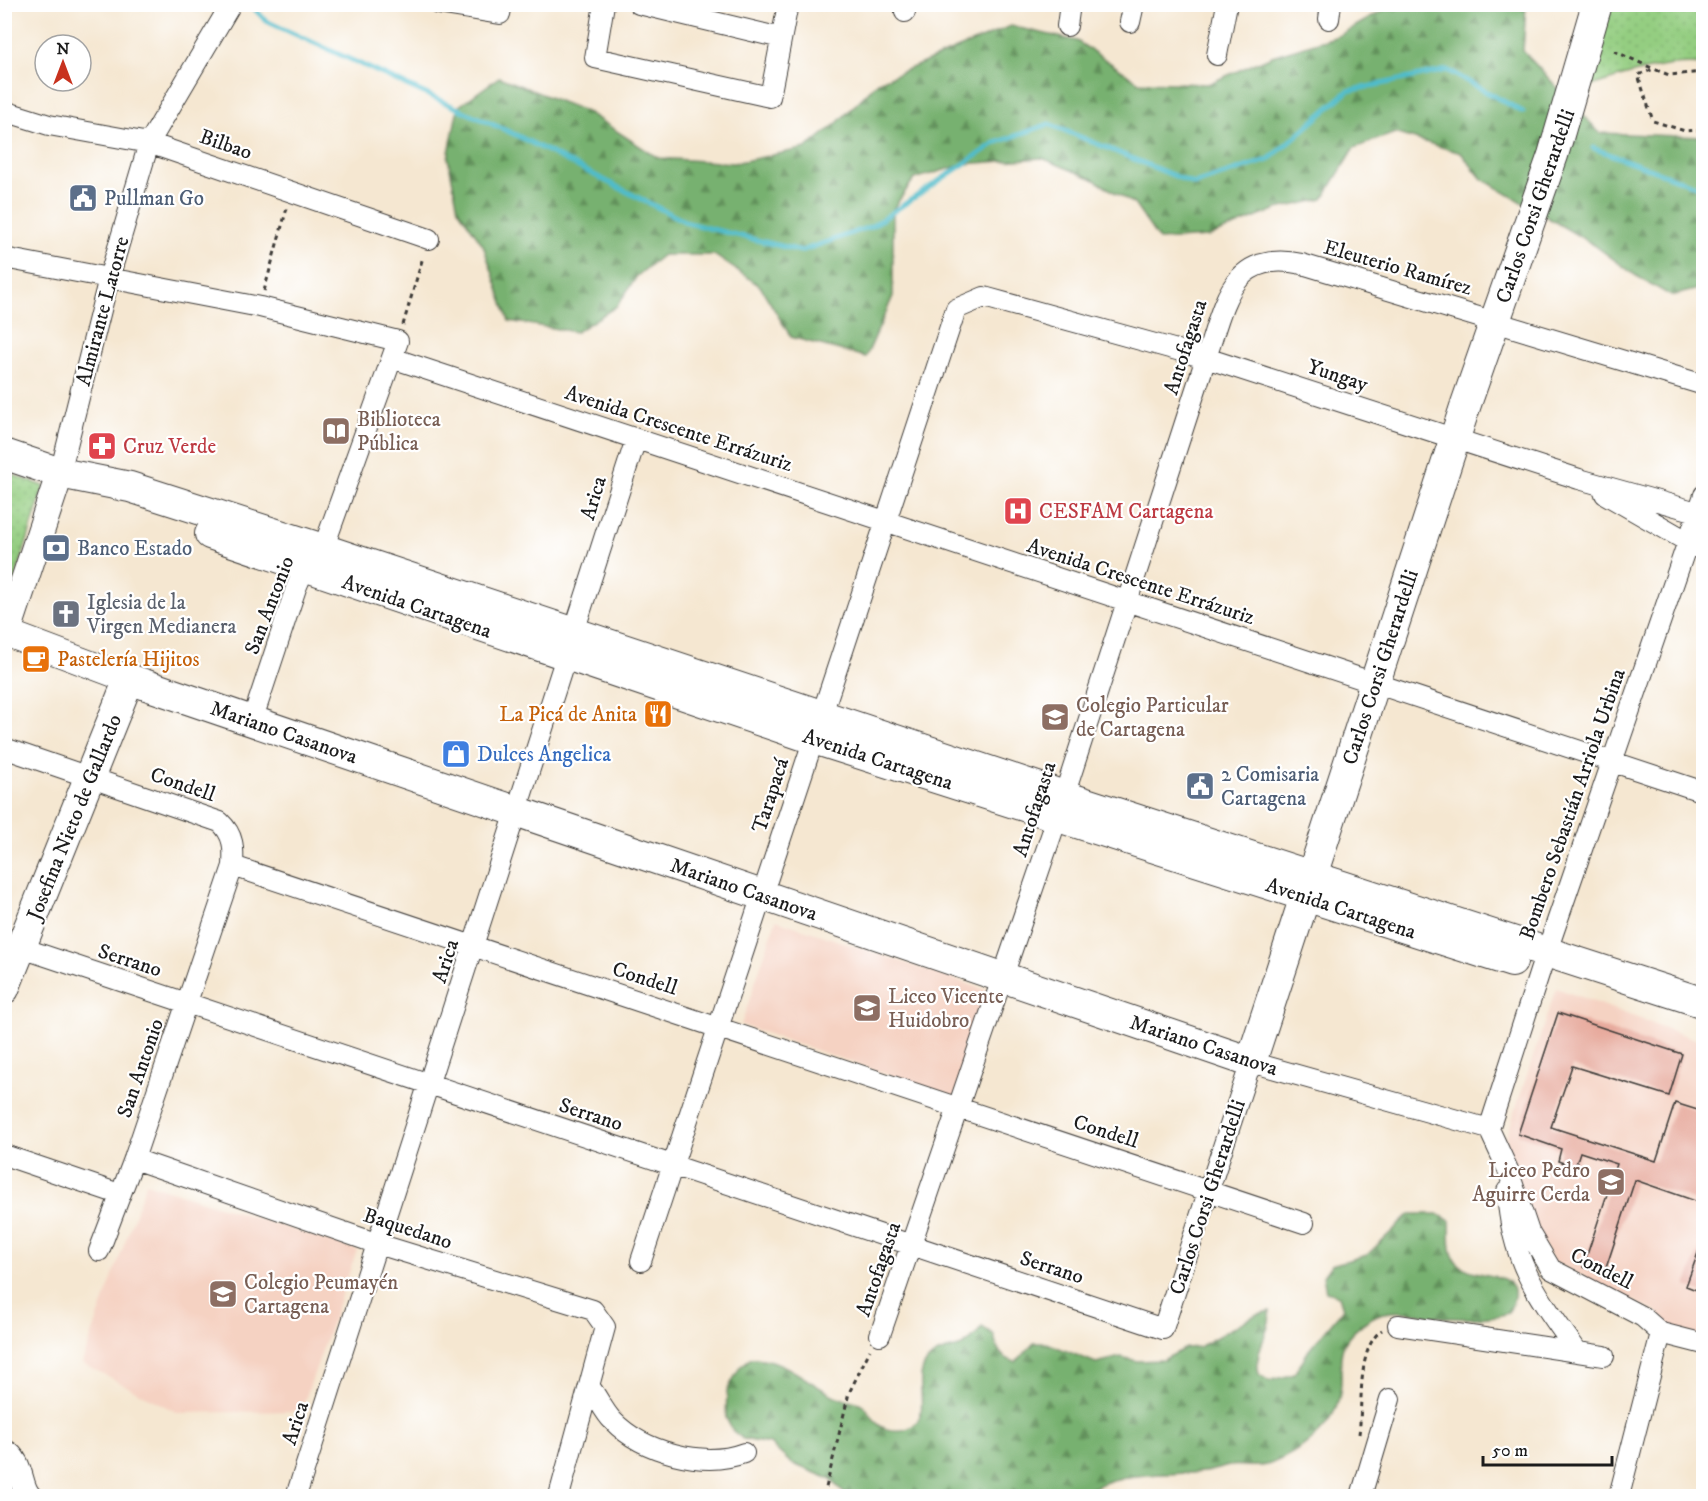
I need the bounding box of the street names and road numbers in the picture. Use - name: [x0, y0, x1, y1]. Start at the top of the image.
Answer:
- street label: Carlos Corsi Gherardelli: [1491, 106, 1581, 307]
- street label: Bilbao: [196, 124, 255, 166]
- street label: Almirante Latorre: [71, 233, 135, 389]
- street label: Eleuterio Ramírez: [1321, 234, 1475, 302]
- street label: Antofagasta: [1158, 296, 1214, 398]
- street label: Yungay: [1304, 354, 1372, 398]
- street label: Avenida Crescente Errázuriz: [561, 380, 796, 478]
- street label: Arica: [575, 473, 613, 523]
- street label: Avenida Crescente Errázuriz: [1023, 533, 1258, 631]
- street label: San Antonio: [239, 553, 301, 658]
- street label: Carlos Corsi Gherardelli: [1337, 567, 1425, 768]
- street label: Avenida Cartagena: [339, 569, 495, 645]
- street label: Bombero Sebastián Arriola Urbina: [1514, 665, 1632, 943]
- street label: Mariano Casanova: [207, 696, 361, 770]
- street label: Josefina Nieto de Gallardo: [21, 711, 128, 926]
- street label: Avenida Cartagena: [799, 723, 956, 796]
- street label: Tarapacá: [747, 755, 795, 836]
- street label: Antofagasta: [1007, 758, 1063, 860]
- street label: Condell: [147, 762, 219, 808]
- street label: Mariano Casanova: [667, 853, 821, 927]
- street label: Avenida Cartagena: [1262, 872, 1419, 945]
- street label: Arica: [427, 936, 465, 987]
- street label: Serrano: [95, 938, 165, 983]
- street label: Condell: [609, 956, 681, 1002]
- street label: Mariano Casanova: [1126, 1010, 1281, 1082]
- street label: San Antonio: [112, 1015, 170, 1121]
- street label: Serrano: [556, 1092, 626, 1137]
- street label: Carlos Corsi Gherardelli: [1164, 1097, 1252, 1298]
- street label: Condell: [1070, 1109, 1142, 1155]
- street label: Baquedano: [360, 1202, 455, 1256]
- street label: Antofagasta: [851, 1218, 907, 1320]
- street label: Condell: [1566, 1242, 1638, 1296]
- street label: Serrano: [1017, 1245, 1087, 1290]
- street label: Arica: [277, 1398, 315, 1449]

